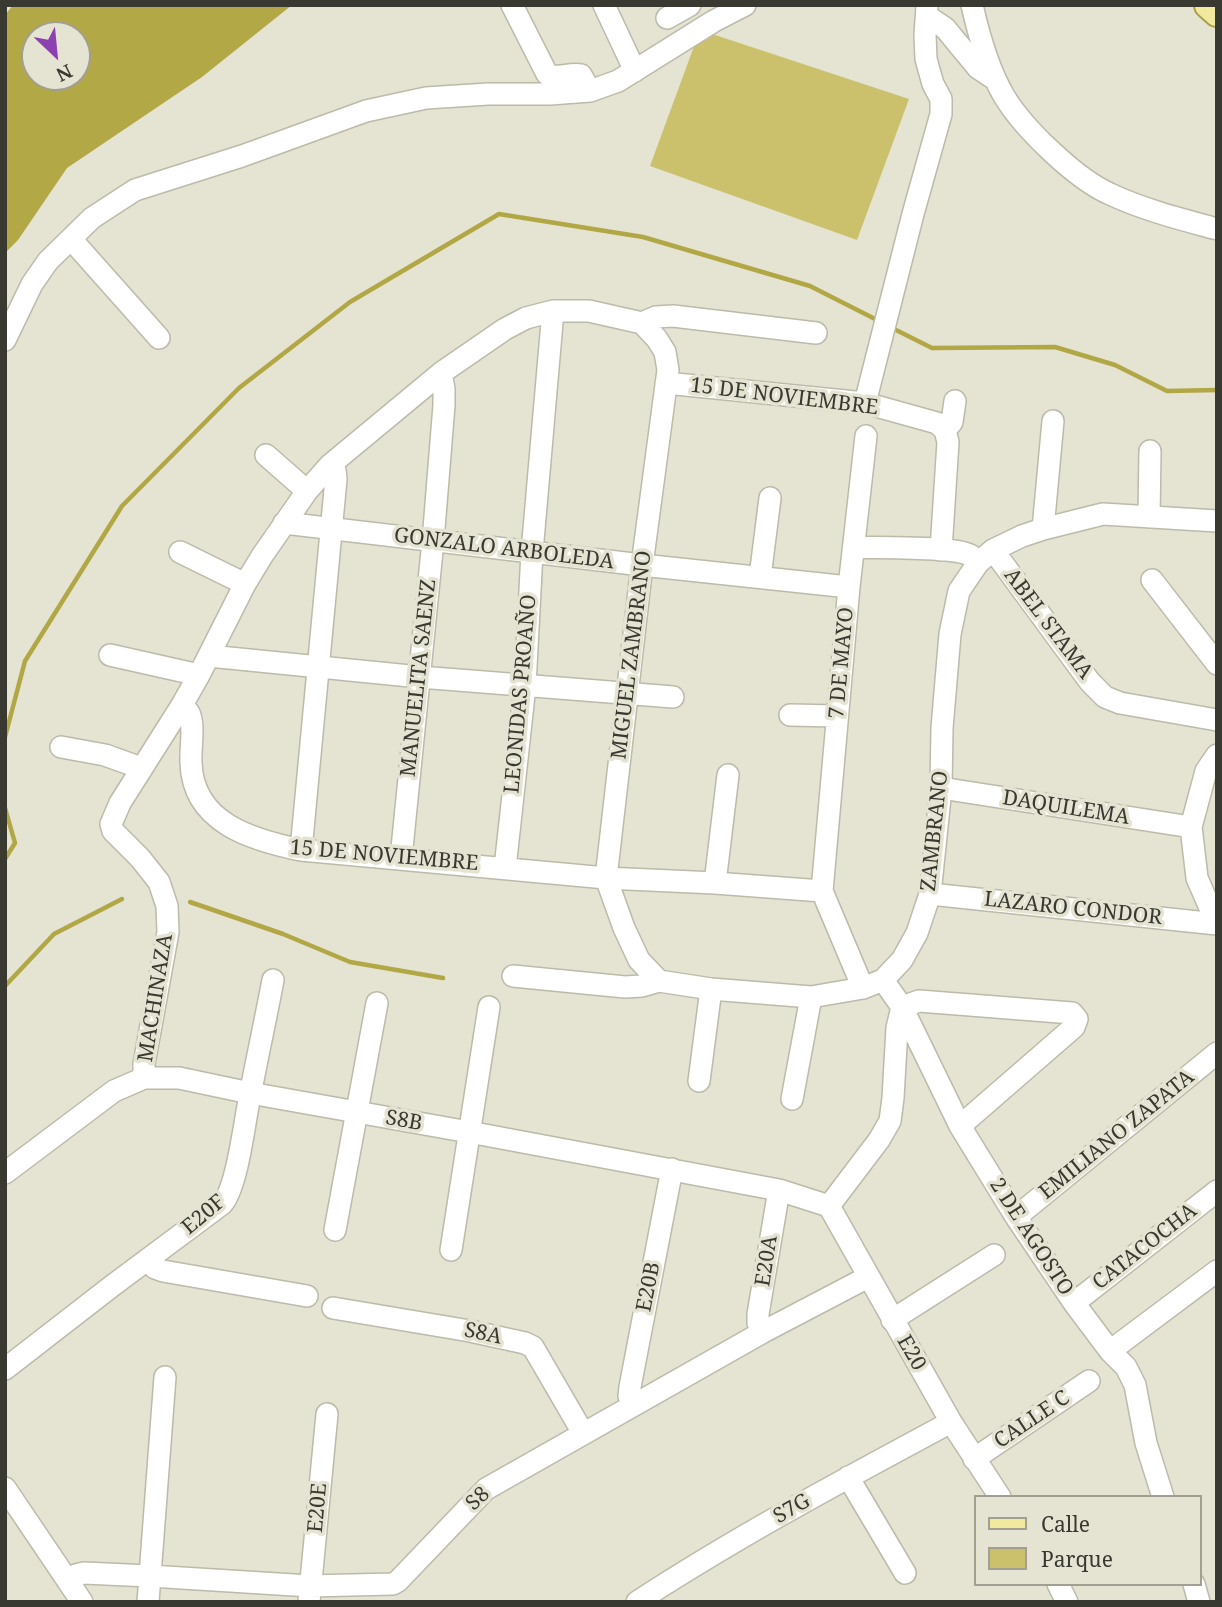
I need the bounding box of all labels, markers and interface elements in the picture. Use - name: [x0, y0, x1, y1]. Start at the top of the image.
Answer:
- north arrow: [21, 21, 91, 91]
- text: N: [52, 58, 77, 88]
- street label: 15 DE NOVIEMBRE: [689, 373, 879, 421]
- street label: GONZALO ARBOLEDA: [392, 523, 616, 575]
- street label: MIGUEL ZAMBRANO: [607, 549, 657, 761]
- street label: ABEL STAMA: [998, 564, 1098, 684]
- street label: MANUELITA SAENZ: [396, 578, 442, 778]
- street label: LEONIDAS PROAÑO: [500, 593, 542, 795]
- street label: 7 DE MAYO: [825, 606, 859, 720]
- street label: ZAMBRANO: [916, 770, 954, 892]
- street label: DAQUILEMA: [1001, 786, 1131, 830]
- street label: 15 DE NOVIEMBRE: [289, 835, 479, 877]
- street label: LAZARO CONDOR: [983, 887, 1163, 931]
- street label: MACHINAZA: [133, 932, 179, 1064]
- street label: EMILIANO ZAPATA: [1034, 1065, 1200, 1205]
- street label: S8B: [384, 1105, 424, 1137]
- street label: 2 DE AGOSTO: [984, 1174, 1078, 1300]
- street label: E20F: [177, 1190, 231, 1240]
- street label: CATACOCHA: [1088, 1199, 1202, 1295]
- street label: E20A: [751, 1234, 783, 1288]
- street label: E20B: [632, 1260, 666, 1314]
- street label: S8A: [462, 1318, 504, 1350]
- street label: E20: [891, 1331, 931, 1375]
- street label: CALLE C: [990, 1386, 1074, 1454]
- street label: E20E: [303, 1482, 333, 1534]
- street label: S8: [461, 1482, 495, 1516]
- street label: S7G: [769, 1489, 815, 1529]
- legend: [974, 1495, 1201, 1586]
- text: Calle: [1041, 1510, 1090, 1538]
- text: Parque: [1041, 1545, 1113, 1573]

